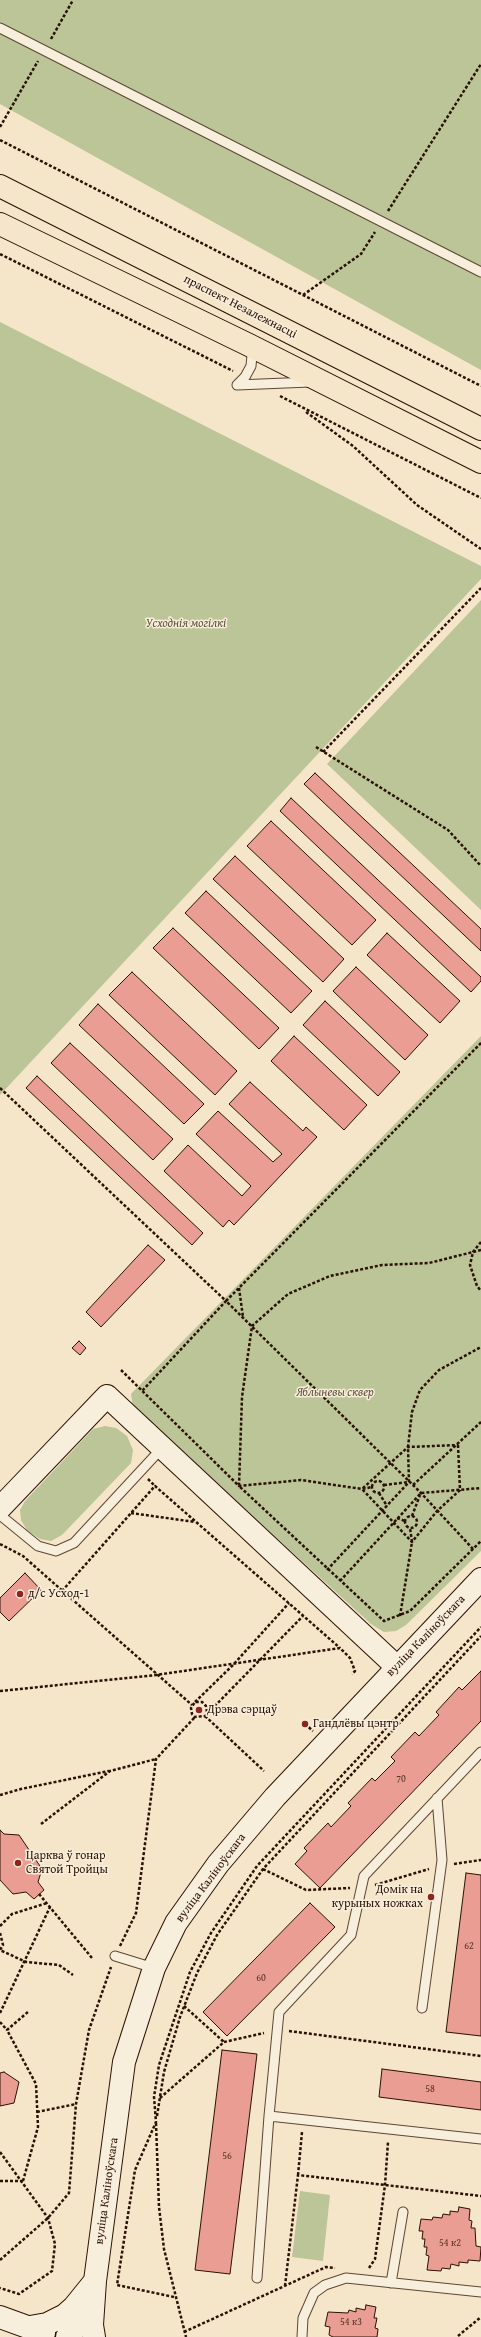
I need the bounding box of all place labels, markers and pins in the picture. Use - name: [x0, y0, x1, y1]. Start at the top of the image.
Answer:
- place label: д/с Усход-1: [28, 1587, 89, 1601]
- marker: д/с Усход-1: [15, 1589, 25, 1599]
- place label: Дрэва сэрцаў: [207, 1703, 277, 1717]
- marker: Дрэва сэрцаў: [194, 1705, 204, 1715]
- place label: Гандлёвы цэнтр: [313, 1717, 399, 1731]
- marker: Гандлёвы цэнтр: [300, 1719, 310, 1729]
- place label: Царква ў гонар Святой Тройцы: [26, 1849, 108, 1877]
- marker: Царква ў гонар Святой Тройцы: [13, 1858, 23, 1868]
- place label: Домік на курыных ножках: [332, 1883, 423, 1911]
- marker: Домік на курыных ножках: [426, 1892, 436, 1902]

